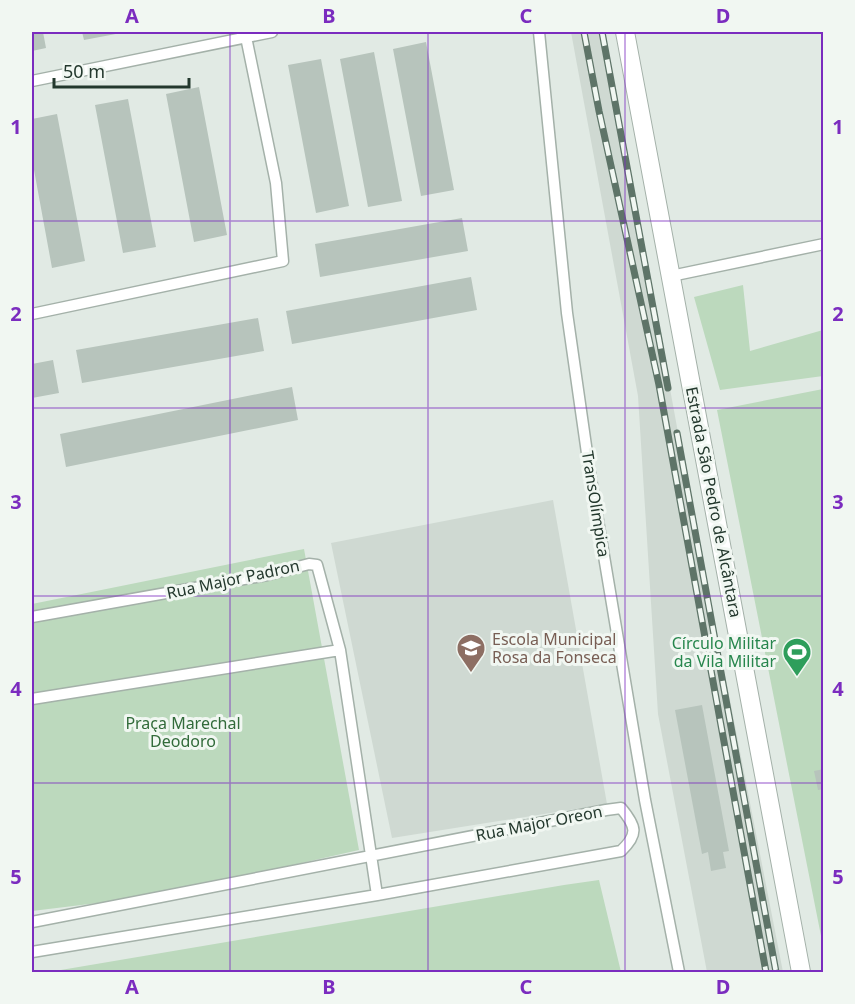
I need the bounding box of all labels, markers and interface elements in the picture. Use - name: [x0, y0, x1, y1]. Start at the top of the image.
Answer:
- text: A: [125, 2, 139, 29]
- text: B: [322, 2, 336, 29]
- text: C: [520, 2, 533, 29]
- text: D: [716, 2, 730, 29]
- scale bar: [54, 51, 189, 89]
- text: 50 m: [63, 59, 105, 83]
- text: 1: [10, 113, 22, 140]
- text: 1: [832, 113, 844, 140]
- text: 2: [10, 300, 22, 327]
- text: 2: [832, 300, 844, 327]
- street label: Estrada São Pedro de Alcântara: [681, 385, 747, 619]
- street label: TransOlímpica: [577, 449, 615, 559]
- text: 3: [10, 488, 22, 515]
- text: 3: [832, 488, 844, 515]
- street label: Rua Major Padron: [164, 554, 302, 604]
- place label: Escola Municipal Rosa da Fonseca: [492, 628, 617, 668]
- school or university icon: Escola Municipal Rosa da Fonseca: [455, 632, 487, 674]
- place label: Círculo Militar da Vila Militar: [672, 632, 776, 672]
- sports icon: Círculo Militar da Vila Militar: [781, 636, 813, 678]
- text: 4: [10, 675, 22, 702]
- text: 4: [832, 675, 844, 702]
- park label: Praça Marechal Deodoro: [125, 712, 241, 752]
- street label: Rua Major Oreon: [474, 800, 604, 846]
- text: 5: [10, 863, 22, 890]
- text: 5: [832, 863, 844, 890]
- text: A: [125, 973, 139, 1000]
- text: B: [322, 973, 336, 1000]
- text: C: [520, 973, 533, 1000]
- text: D: [716, 973, 730, 1000]

